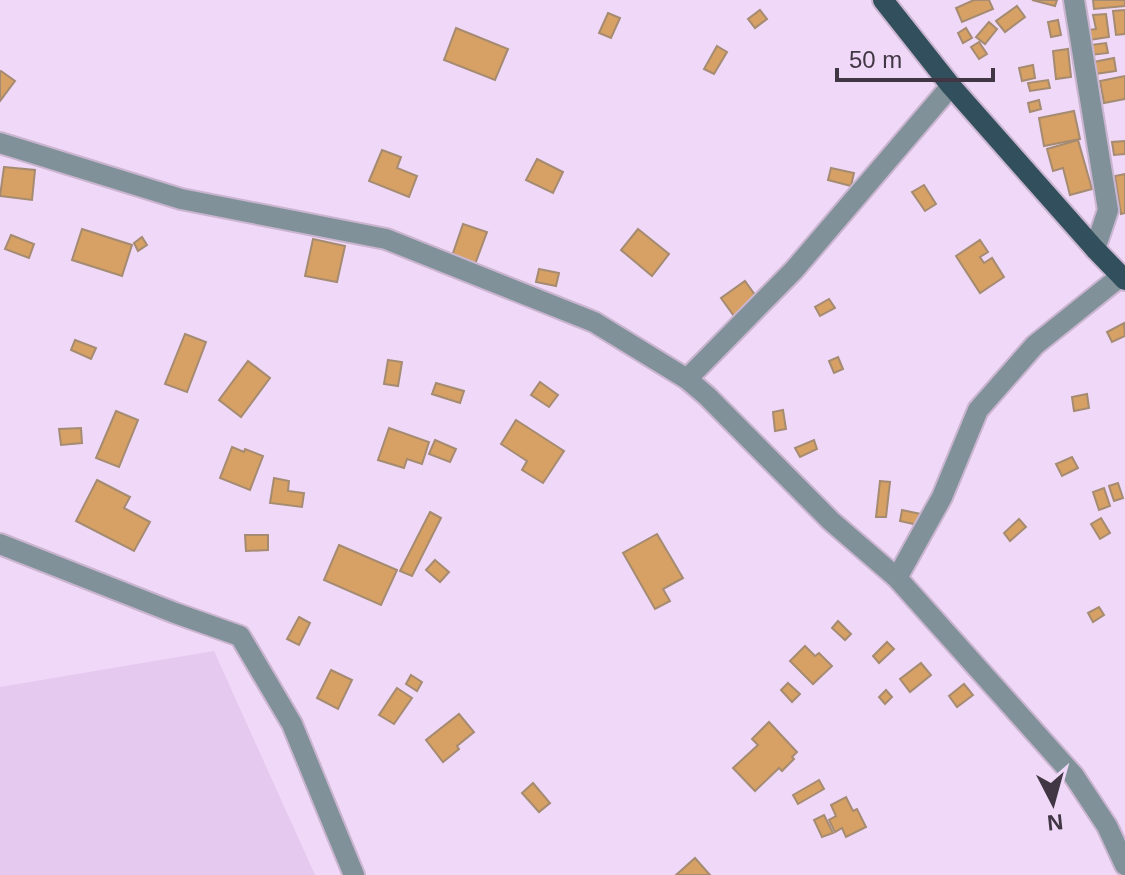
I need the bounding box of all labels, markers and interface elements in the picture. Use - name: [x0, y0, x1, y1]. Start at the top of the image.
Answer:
- scale bar: [837, 32, 993, 82]
- text: 50 m: [849, 46, 902, 73]
- north arrow: [1013, 763, 1093, 843]
- text: N: [1046, 809, 1064, 836]

